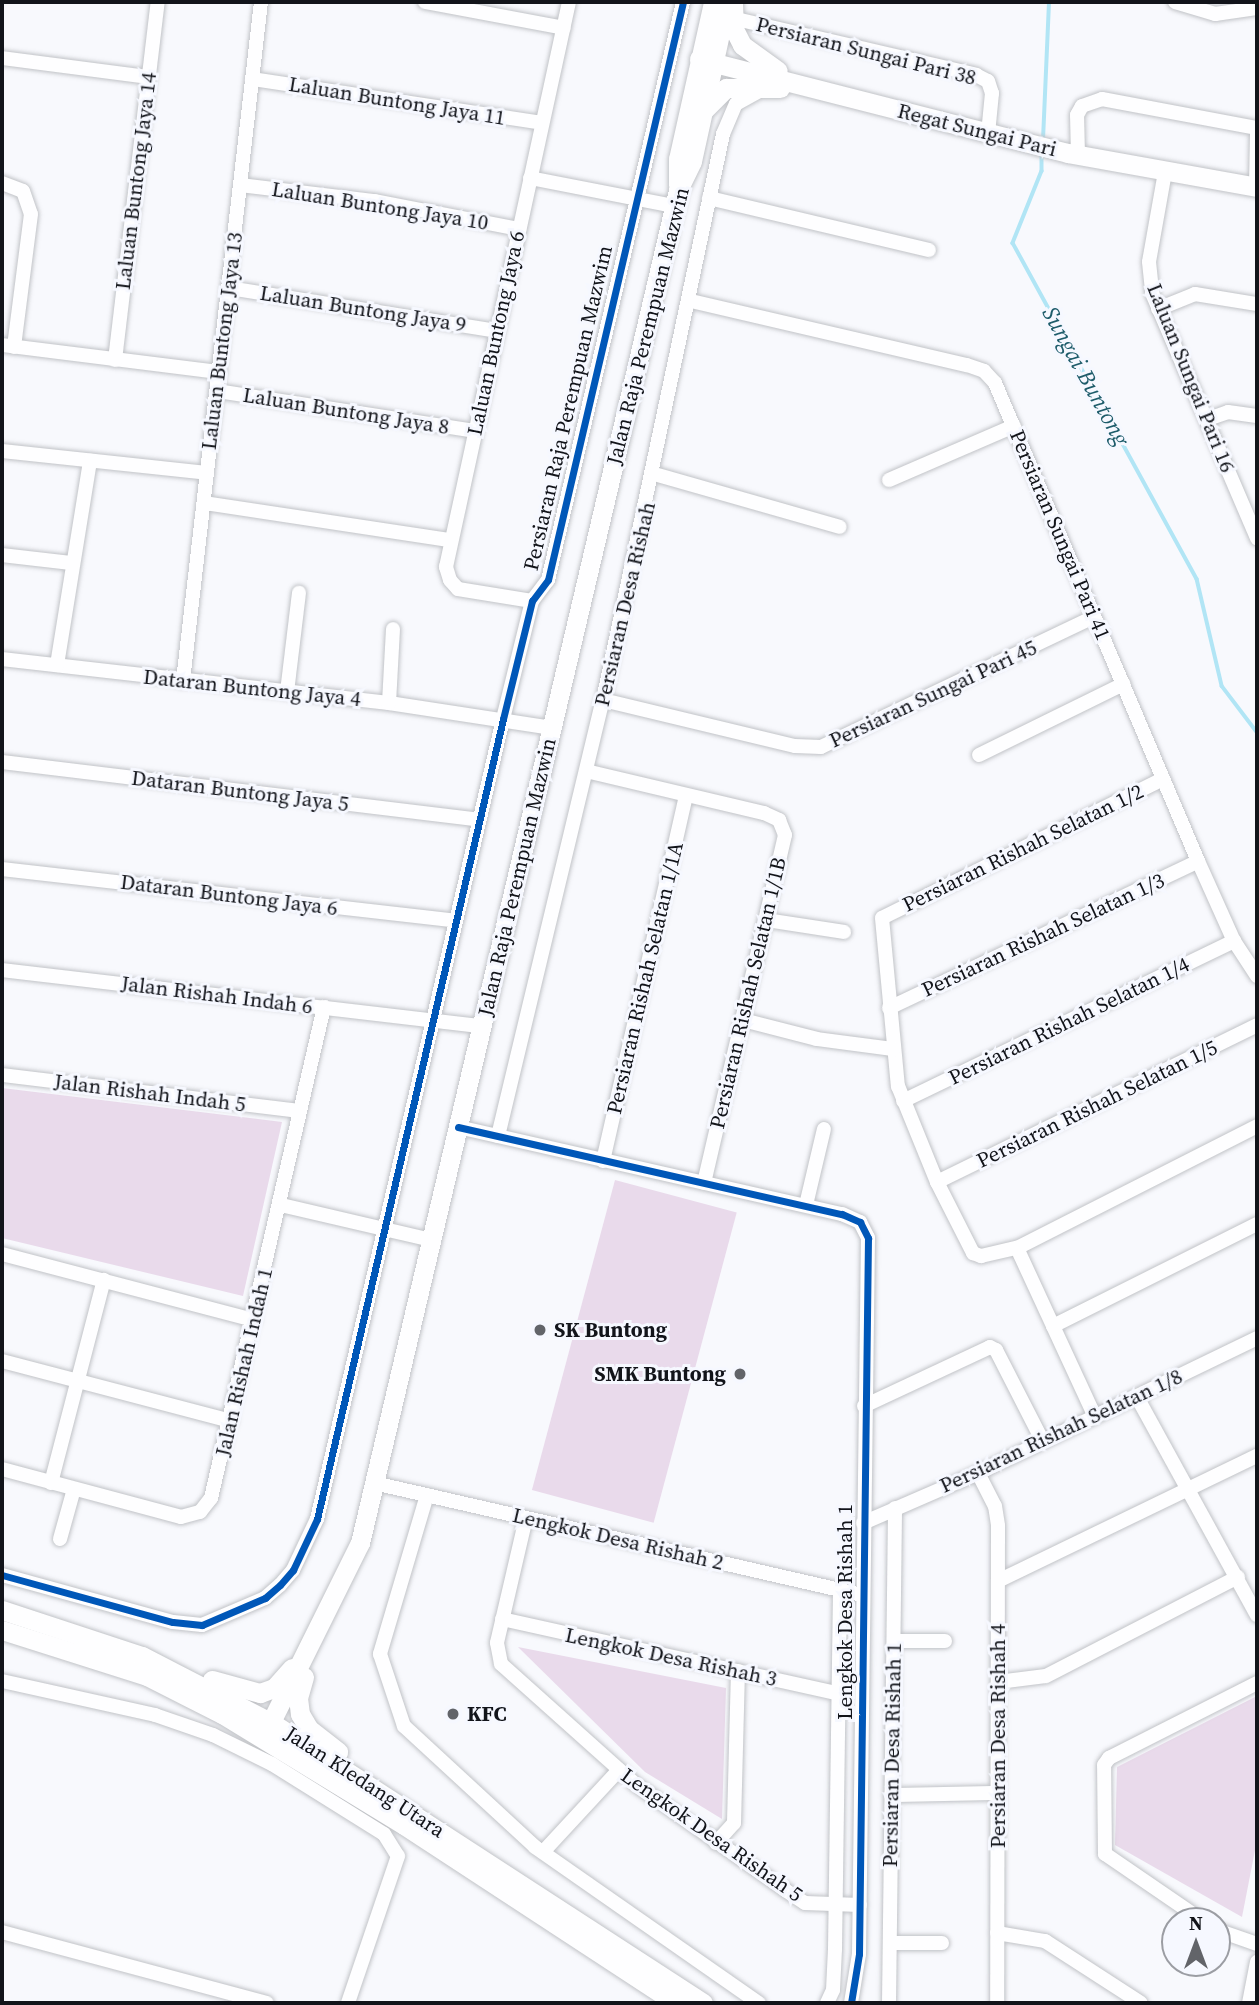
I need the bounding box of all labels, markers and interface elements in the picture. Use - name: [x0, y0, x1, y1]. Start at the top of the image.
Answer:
- street label: Persiaran Sungai Pari 38: [753, 11, 979, 91]
- street label: Laluan Buntong Jaya 14: [110, 71, 162, 291]
- street label: Laluan Buntong Jaya 11: [287, 71, 507, 131]
- street label: Regat Sungai Pari: [895, 98, 1059, 162]
- street label: Laluan Buntong Jaya 10: [270, 176, 490, 236]
- street label: Jalan Raja Perempuan Mazwin: [601, 185, 695, 467]
- street label: Laluan Buntong Jaya 6: [462, 228, 530, 438]
- street label: Laluan Buntong Jaya 13: [196, 231, 248, 451]
- street label: Persiaran Raja Perempuan Mazwim: [518, 243, 618, 573]
- street label: Laluan Buntong Jaya 9: [258, 280, 468, 338]
- street label: Laluan Sungai Pari 16: [1142, 280, 1240, 476]
- water label: Sungai Buntong: [1036, 302, 1136, 450]
- street label: Laluan Buntong Jaya 8: [241, 382, 451, 440]
- street label: Persiaran Sungai Pari 41: [1004, 426, 1116, 644]
- street label: Persiaran Desa Rishah: [589, 499, 661, 709]
- street label: Persiaran Sungai Pari 45: [825, 635, 1041, 753]
- street label: Dataran Buntong Jaya 4: [142, 664, 362, 712]
- street label: Jalan Raja Perempuan Mazwin: [473, 735, 561, 1019]
- street label: Dataran Buntong Jaya 5: [130, 765, 350, 817]
- street label: Persiaran Rishah Selatan 1/2: [899, 779, 1147, 917]
- street label: Persiaran Rishah Selatan 1/1A: [601, 839, 689, 1117]
- street label: Persiaran Rishah Selatan 1/1B: [704, 855, 792, 1131]
- street label: Persiaran Rishah Selatan 1/3: [918, 868, 1168, 1002]
- street label: Dataran Buntong Jaya 6: [119, 869, 339, 921]
- street label: Persiaran Rishah Selatan 1/4: [945, 952, 1193, 1090]
- street label: Jalan Rishah Indah 6: [120, 971, 314, 1019]
- street label: Persiaran Rishah Selatan 1/5: [973, 1035, 1221, 1173]
- street label: Jalan Rishah Indah 5: [53, 1069, 247, 1117]
- street label: Jalan Rishah Indah 1: [210, 1265, 278, 1459]
- place label: SK Buntong: [554, 1317, 667, 1343]
- marker: SK Buntong: [532, 1322, 548, 1338]
- place label: SMK Buntong: [594, 1361, 726, 1387]
- street label: Persiaran Rishah Selatan 1/8: [936, 1364, 1186, 1498]
- marker: SMK Buntong: [732, 1366, 748, 1382]
- street label: Lengkok Desa Rishah 2: [510, 1502, 726, 1576]
- street label: Lengkok Desa Rishah 1: [832, 1504, 858, 1720]
- street label: Lengkok Desa Rishah 3: [563, 1622, 779, 1692]
- street label: Persiaran Desa Rishah 4: [985, 1624, 1011, 1848]
- street label: Persiaran Desa Rishah 1: [877, 1642, 907, 1868]
- place label: KFC: [467, 1701, 507, 1727]
- marker: KFC: [445, 1706, 461, 1722]
- street label: Jalan Kledang Utara: [280, 1721, 450, 1843]
- street label: Lengkok Desa Rishah 5: [616, 1763, 808, 1907]
- north arrow: [1161, 1907, 1231, 1977]
- text: N: [1189, 1910, 1203, 1936]

